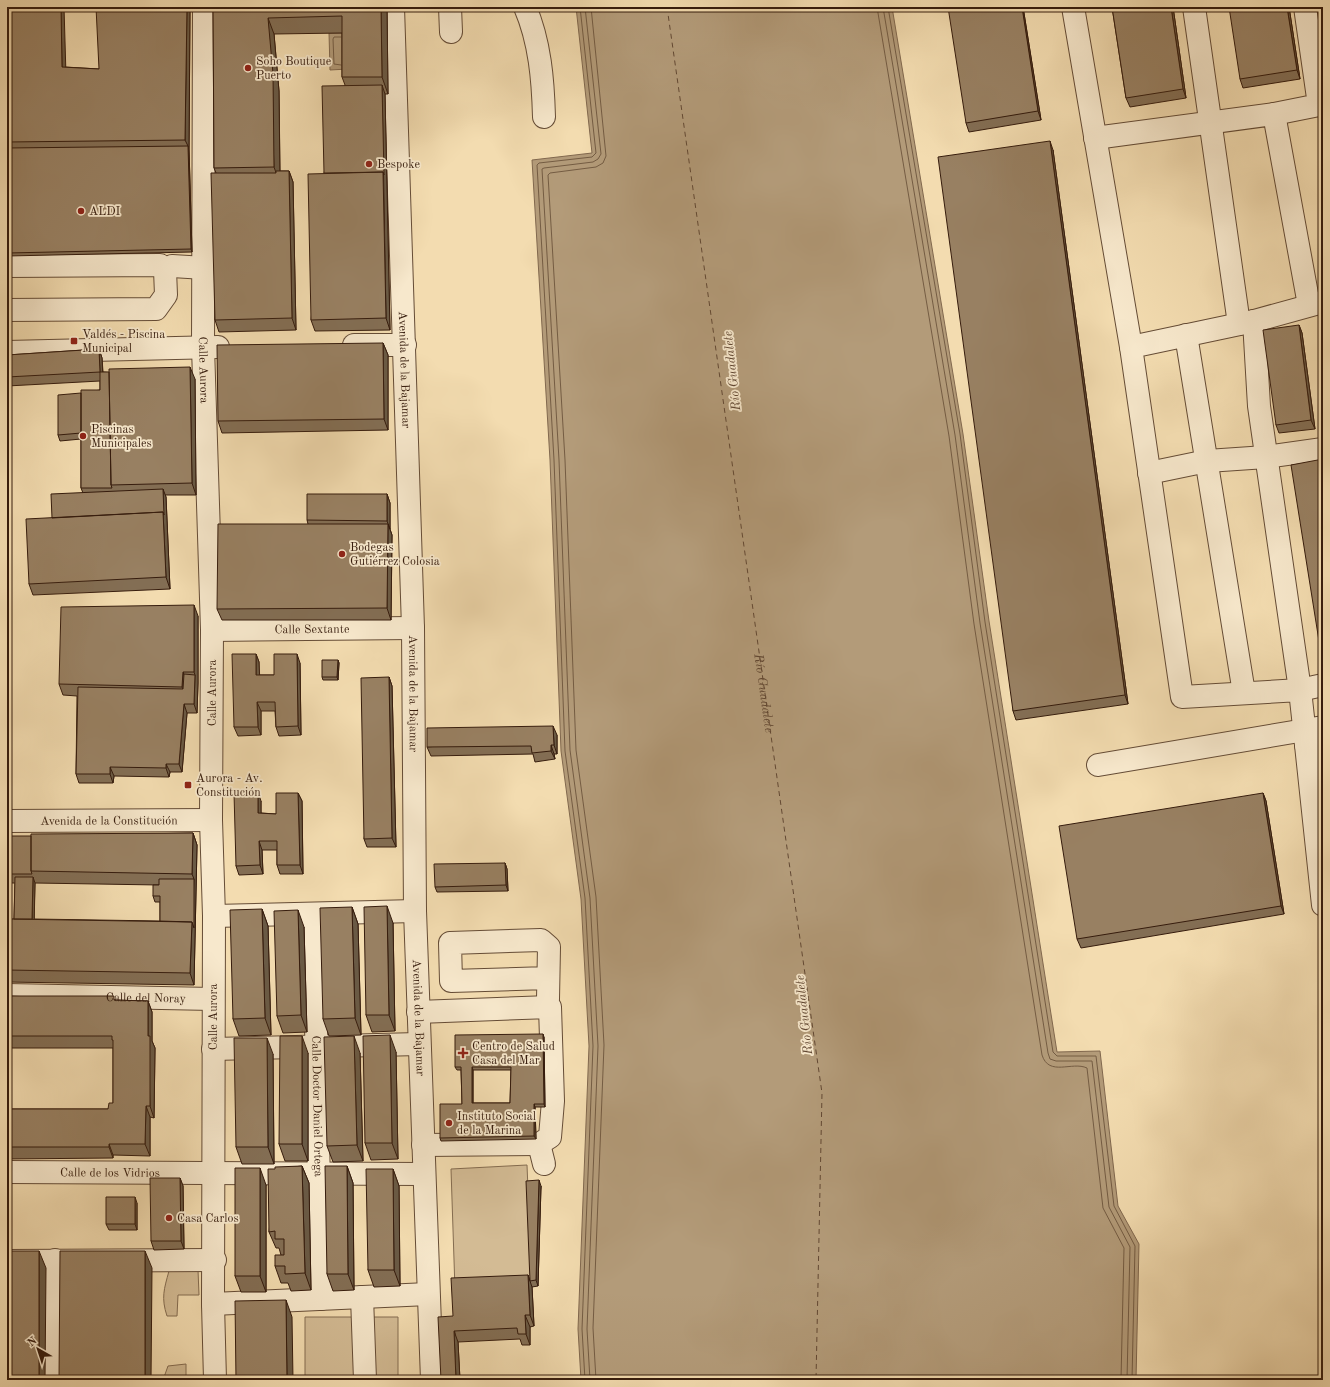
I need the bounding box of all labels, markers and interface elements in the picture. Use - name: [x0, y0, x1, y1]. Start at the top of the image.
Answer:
- place label: Soho Boutique Puerto: [256, 56, 332, 82]
- marker: Soho Boutique Puerto: [243, 63, 253, 73]
- marker: Bespoke: [364, 159, 374, 169]
- place label: Bespoke: [377, 159, 420, 171]
- marker: ALDI: [76, 206, 86, 216]
- place label: ALDI: [89, 206, 121, 218]
- street label: Avenida de la Bajamar: [396, 311, 412, 429]
- place label: Valdés - Piscina Municipal: [82, 329, 165, 355]
- water label: Río Guadalete: [722, 330, 743, 412]
- marker: Valdés - Piscina Municipal: [69, 336, 79, 346]
- street label: Calle Aurora: [196, 337, 210, 404]
- place label: Piscinas Municipales: [91, 424, 152, 450]
- marker: Piscinas Municipales: [78, 431, 88, 441]
- place label: Bodegas Gutiérrez Colosia: [350, 542, 440, 568]
- marker: Bodegas Gutiérrez Colosia: [337, 549, 347, 559]
- street label: Calle Sextante: [274, 624, 350, 636]
- street label: Avenida de la Bajamar: [406, 635, 419, 752]
- water label: Río Guadalete: [751, 652, 776, 734]
- street label: Calle Aurora: [207, 660, 219, 726]
- place label: Aurora - Av. Constitución: [196, 773, 263, 799]
- marker: Aurora - Av. Constitución: [183, 780, 193, 790]
- street label: Avenida de la Constitución: [40, 815, 178, 828]
- street label: Avenida de la Bajamar: [410, 959, 426, 1076]
- water label: Río Guadalete: [794, 974, 815, 1056]
- street label: Calle Aurora: [208, 984, 220, 1050]
- street label: Calle del Noray: [106, 992, 187, 1005]
- street label: Calle Doctor Daniel Ortega: [309, 1035, 324, 1177]
- place label: Centro de Salud Casa del Mar: [472, 1041, 555, 1067]
- marker: Centro de Salud Casa del Mar: [457, 1047, 469, 1059]
- place label: Instituto Social de la Marina: [457, 1111, 536, 1137]
- marker: Instituto Social de la Marina: [444, 1118, 454, 1128]
- street label: Calle de los Vidrios: [60, 1167, 160, 1180]
- marker: Casa Carlos: [164, 1213, 174, 1223]
- place label: Casa Carlos: [177, 1213, 239, 1225]
- north arrow: [18, 1329, 58, 1369]
- text: N: [26, 1335, 40, 1349]

